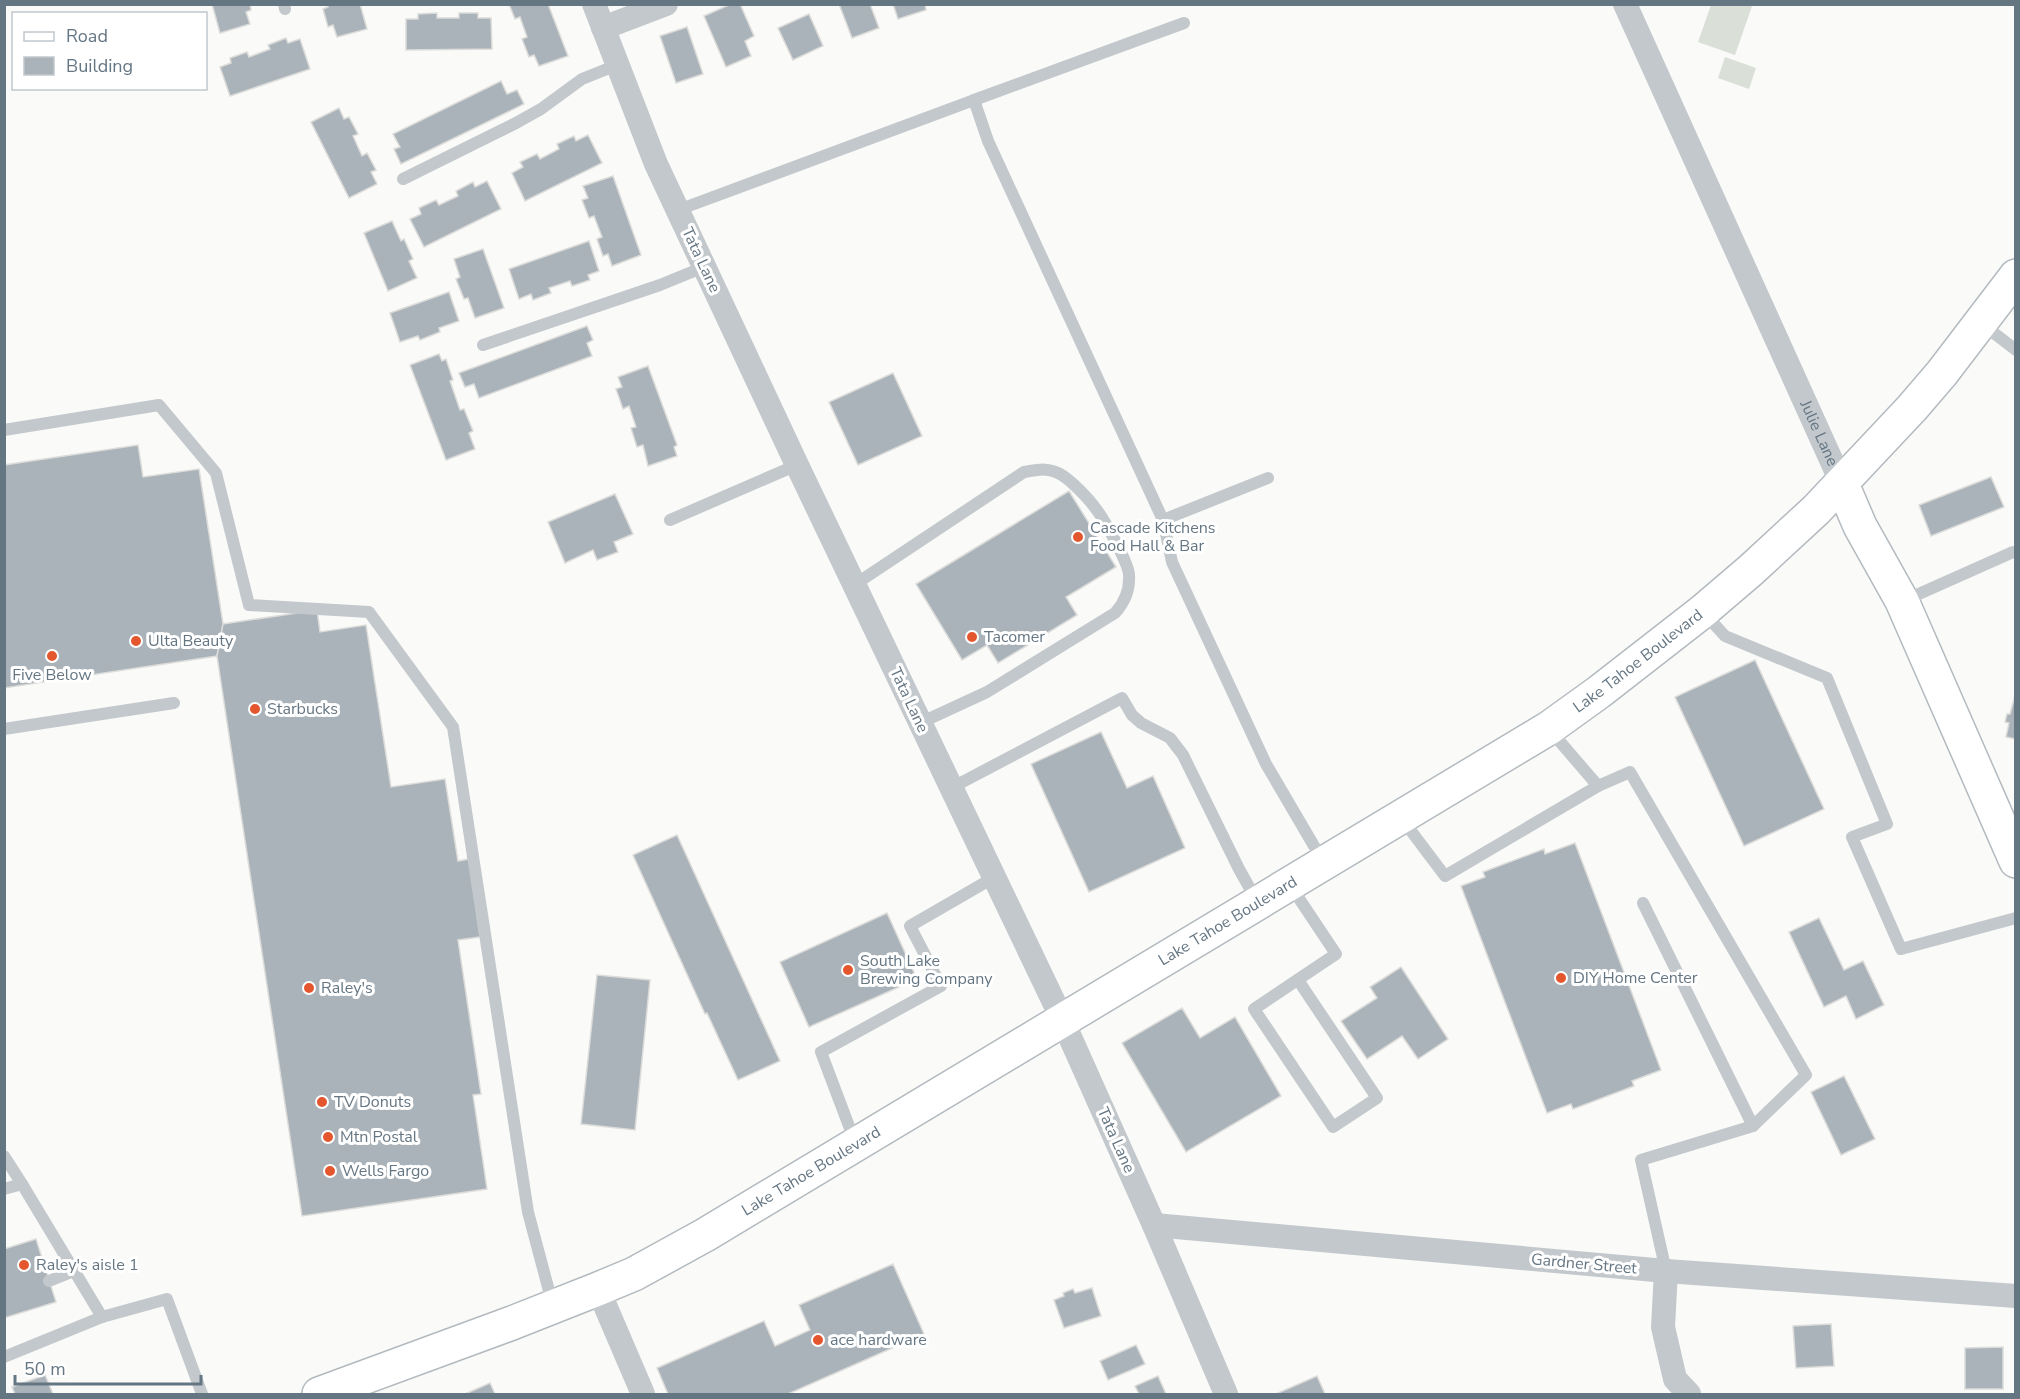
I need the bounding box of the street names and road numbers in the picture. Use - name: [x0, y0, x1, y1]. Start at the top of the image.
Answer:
- street label: Tata Lane: [676, 224, 726, 296]
- street label: Julie Lane: [1794, 396, 1843, 470]
- street label: Lake Tahoe Boulevard: [1569, 604, 1707, 718]
- street label: Tata Lane: [884, 664, 934, 736]
- street label: Lake Tahoe Boulevard: [1154, 871, 1301, 971]
- street label: Tata Lane: [1092, 1104, 1140, 1176]
- street label: Lake Tahoe Boulevard: [738, 1121, 885, 1221]
- street label: Gardner Street: [1530, 1248, 1638, 1280]

